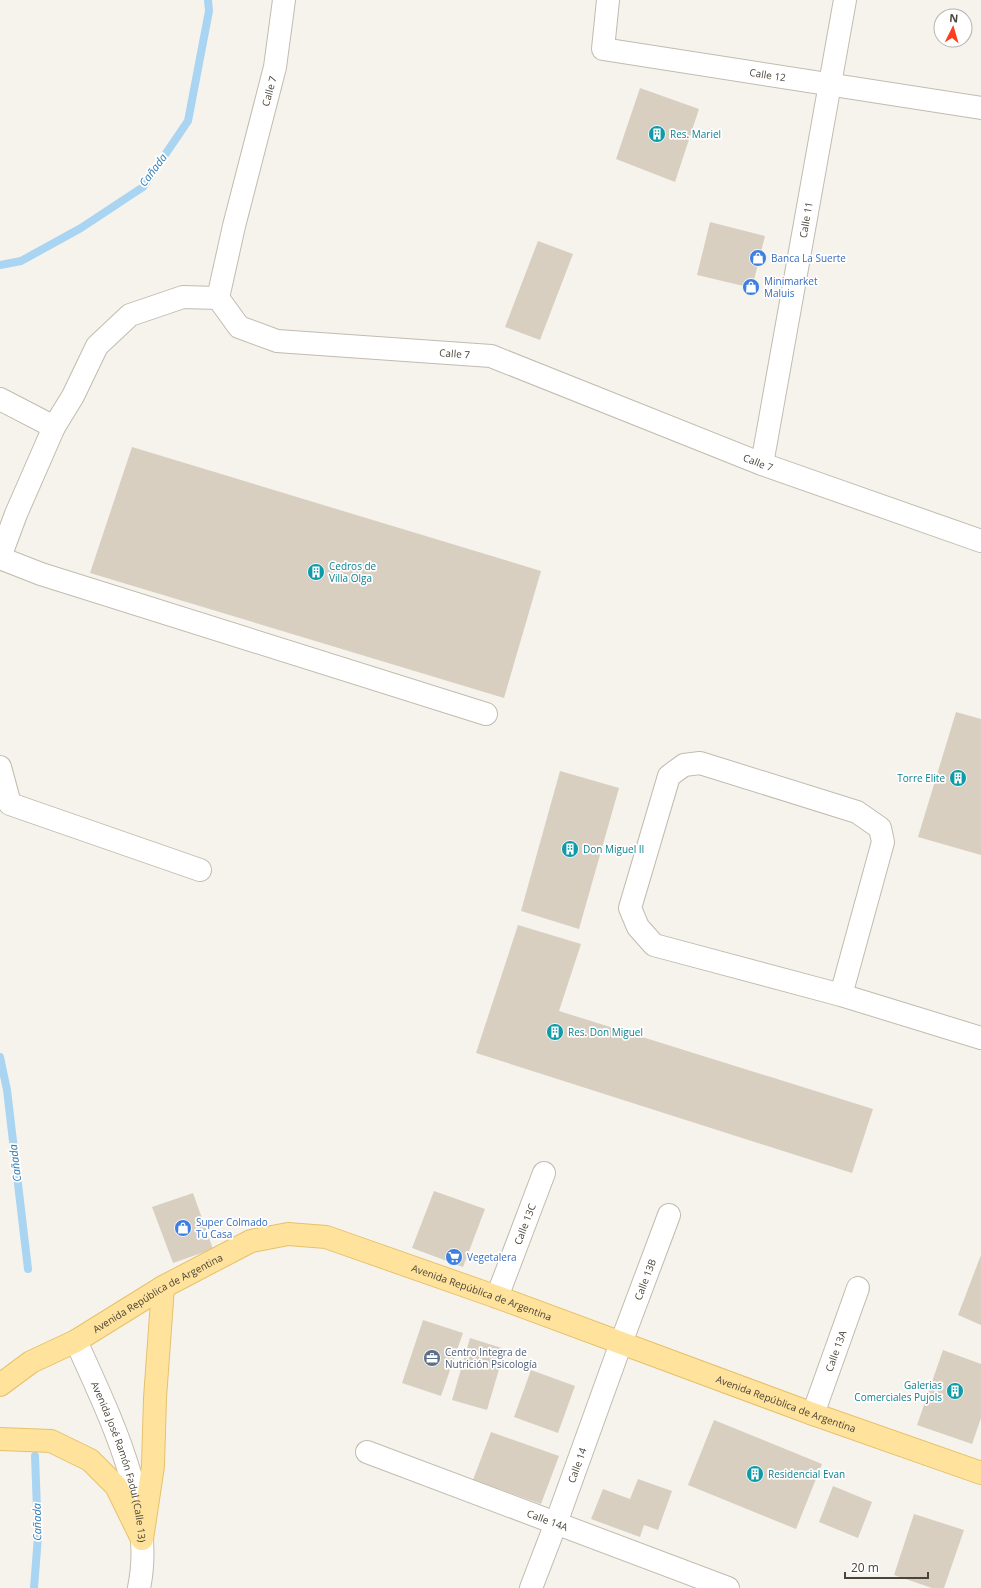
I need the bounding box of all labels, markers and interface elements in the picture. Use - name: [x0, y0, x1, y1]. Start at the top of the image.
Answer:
- north arrow: [933, 8, 973, 48]
- text: N: [949, 10, 959, 25]
- street label: Calle 12: [749, 65, 787, 84]
- street label: Calle 7: [258, 74, 280, 108]
- building icon: Res. Mariel: [647, 124, 667, 144]
- place label: Res. Mariel: [670, 127, 721, 141]
- water label: Cañada: [135, 150, 170, 189]
- street label: Calle 11: [796, 201, 816, 239]
- shop icon: Banca La Suerte: [748, 248, 768, 268]
- place label: Banca La Suerte: [771, 251, 846, 265]
- place label: Minimarket Maluis: [764, 274, 818, 300]
- shop icon: Minimarket Maluis: [741, 277, 761, 297]
- street label: Calle 7: [439, 345, 471, 362]
- street label: Calle 7: [741, 450, 775, 474]
- place label: Cedros de Villa Olga: [329, 559, 377, 585]
- building icon: Cedros de Villa Olga: [306, 562, 326, 582]
- building icon: Torre Elite: [948, 768, 968, 788]
- place label: Torre Elite: [897, 771, 945, 785]
- building icon: Don Miguel II: [560, 839, 580, 859]
- place label: Don Miguel II: [583, 842, 644, 856]
- building icon: Res. Don Miguel: [545, 1022, 565, 1042]
- place label: Res. Don Miguel: [568, 1025, 643, 1039]
- water label: Cañada: [5, 1143, 24, 1183]
- street label: Calle 13C: [510, 1202, 539, 1247]
- place label: Super Colmado Tu Casa: [196, 1215, 268, 1241]
- shop icon: Super Colmado Tu Casa: [173, 1218, 193, 1238]
- supermarket icon: Vegetalera: [444, 1247, 464, 1267]
- street label: Avenida República de Argentina: [90, 1250, 225, 1336]
- place label: Vegetalera: [467, 1250, 517, 1264]
- street label: Calle 13B: [631, 1257, 659, 1302]
- street label: Avenida República de Argentina: [410, 1261, 554, 1324]
- street label: Calle 13A: [822, 1328, 850, 1373]
- place label: Centro Integra de Nutrición Psicología: [445, 1345, 537, 1371]
- office icon: Centro Integra de Nutrición Psicología: [422, 1348, 442, 1368]
- street label: Avenida República de Argentina: [714, 1372, 858, 1436]
- place label: Galerias Comerciales Pujols: [854, 1378, 942, 1404]
- street label: Avenida José Ramón Fadul (Calle 13): [88, 1379, 149, 1543]
- building icon: Galerias Comerciales Pujols: [945, 1381, 965, 1401]
- street label: Calle 14: [564, 1445, 590, 1485]
- building icon: Residencial Evan: [745, 1464, 765, 1484]
- place label: Residencial Evan: [768, 1467, 845, 1481]
- water label: Cañada: [29, 1503, 44, 1541]
- street label: Calle 14A: [525, 1506, 571, 1534]
- scale bar: [845, 1554, 928, 1580]
- text: 20 m: [851, 1559, 879, 1576]

